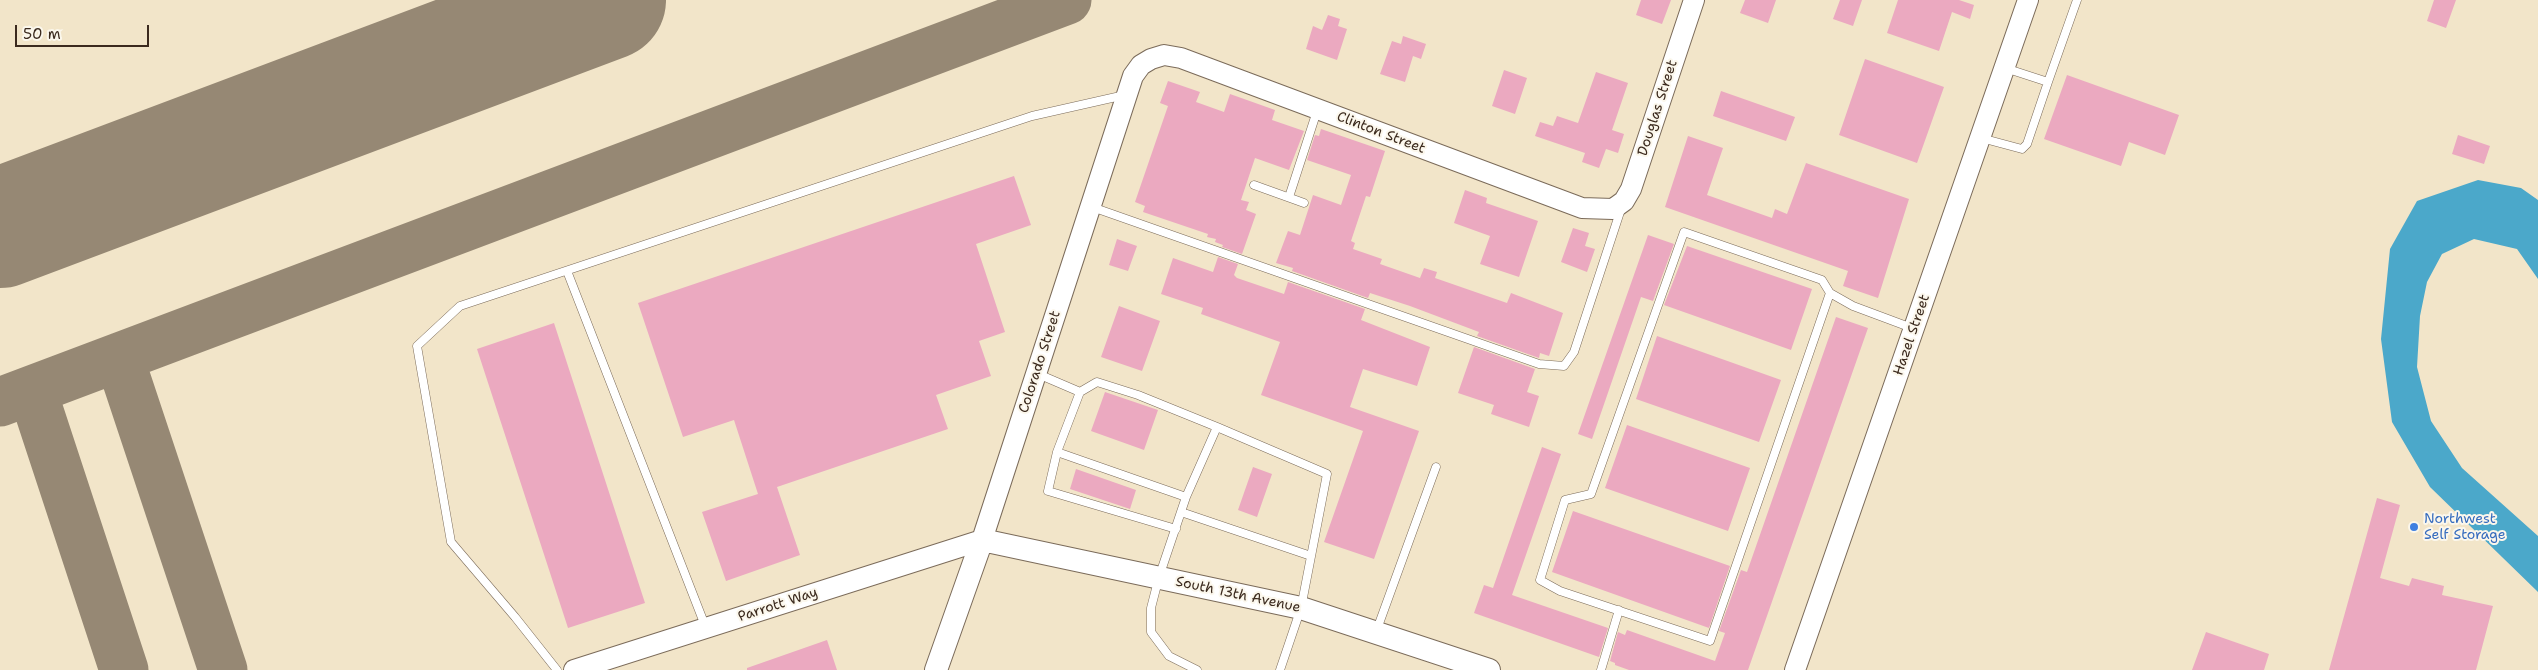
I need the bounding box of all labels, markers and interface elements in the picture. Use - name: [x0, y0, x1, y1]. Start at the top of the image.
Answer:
- scale bar: [18, 15, 151, 47]
- text: 50 m: [23, 24, 61, 44]
- street label: Douglas Street: [1635, 58, 1681, 158]
- street label: Clinton Street: [1334, 108, 1428, 158]
- street label: Hazel Street: [1890, 292, 1934, 378]
- street label: Colorado Street: [1016, 309, 1064, 415]
- place label: Northwest Self Storage: [2424, 511, 2506, 544]
- marker: Northwest Self Storage: [2408, 521, 2420, 533]
- street label: South 13th Avenue: [1174, 574, 1302, 616]
- street label: Parrott Way: [736, 584, 820, 626]

